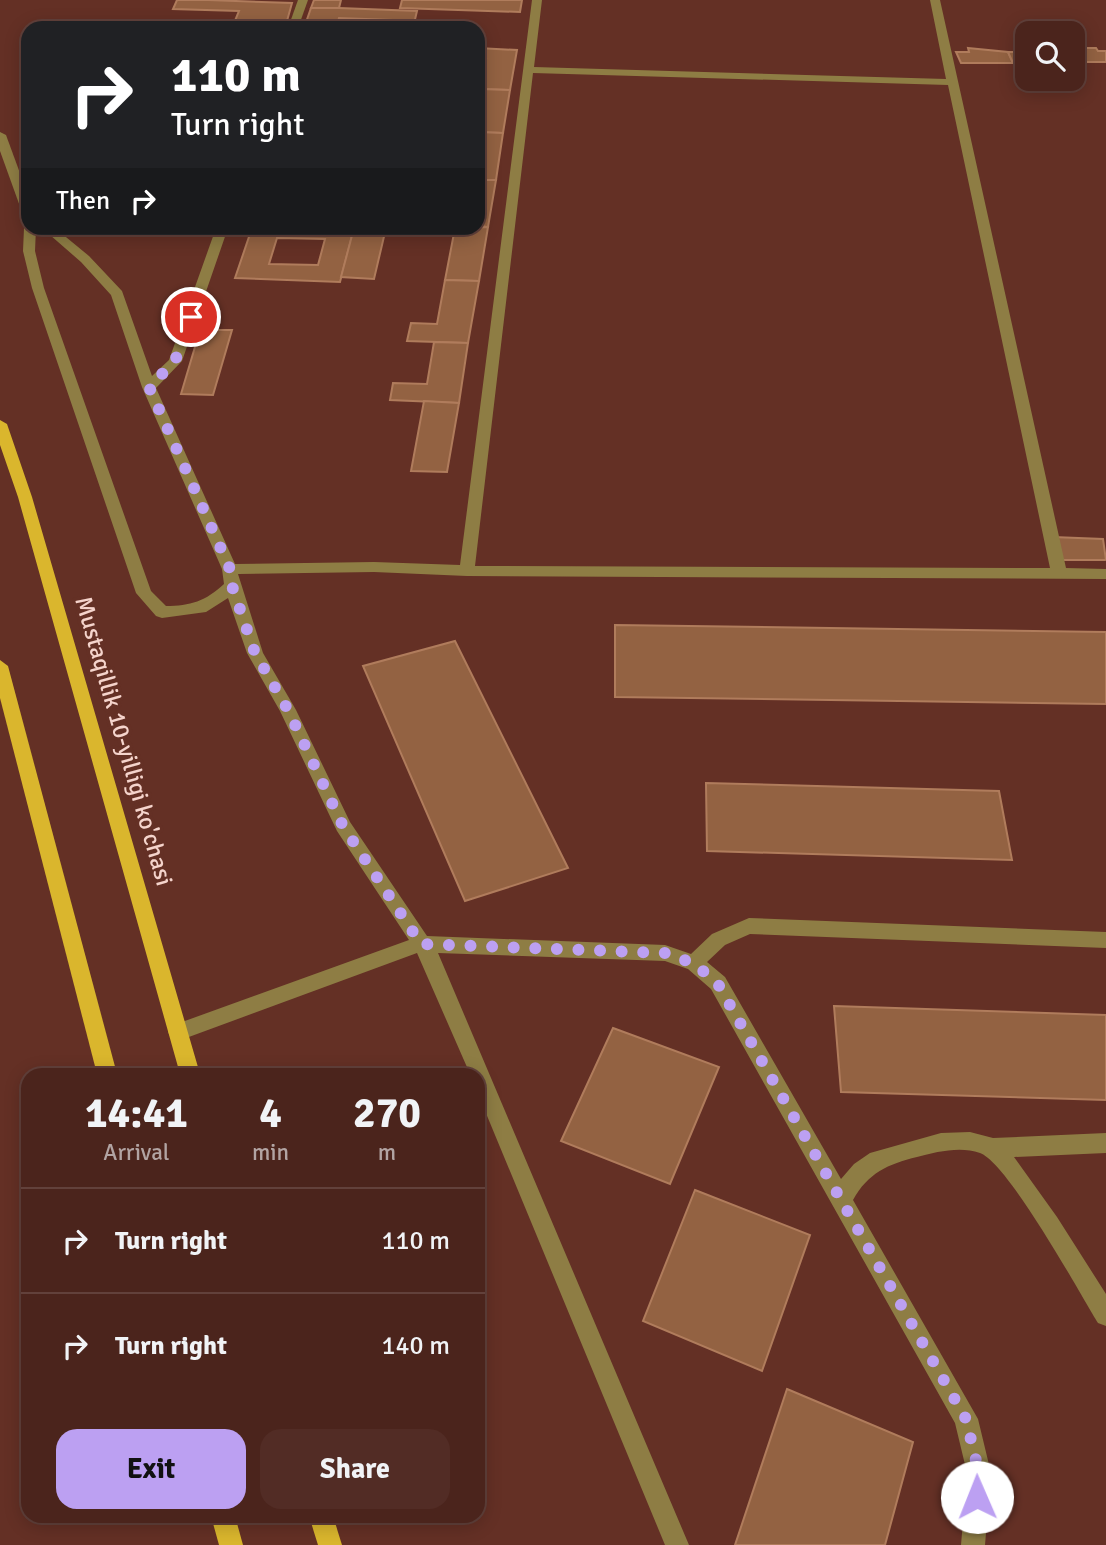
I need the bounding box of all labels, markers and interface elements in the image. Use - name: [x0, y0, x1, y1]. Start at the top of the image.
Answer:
- map controls: [1015, 21, 1085, 91]
- button: search: [1015, 21, 1085, 91]
- text: 110 m: [171, 45, 301, 105]
- icon: right: [56, 49, 147, 140]
- text: Turn right: [171, 105, 304, 144]
- icon: right: [124, 182, 162, 220]
- text: Then: [56, 185, 110, 217]
- pin: [161, 287, 221, 347]
- icon: arrive: [172, 298, 210, 336]
- street label: Mustaqillik 10-yilligi ko'chasi: [68, 593, 180, 889]
- text: 14:41: [85, 1088, 188, 1139]
- text: 4: [259, 1088, 282, 1139]
- text: 270: [353, 1088, 421, 1139]
- text: Arrival: [103, 1138, 170, 1167]
- text: min: [252, 1138, 289, 1167]
- text: m: [378, 1138, 396, 1167]
- icon: right: [56, 1222, 94, 1260]
- text: Turn right: [115, 1225, 227, 1257]
- text: 110 m: [381, 1225, 450, 1257]
- icon: right: [56, 1327, 94, 1365]
- text: Turn right: [115, 1330, 227, 1362]
- text: 140 m: [381, 1330, 450, 1362]
- button: Exit: [56, 1429, 246, 1509]
- button: Share: [260, 1429, 450, 1509]
- position arrow: [940, 1460, 1014, 1534]

